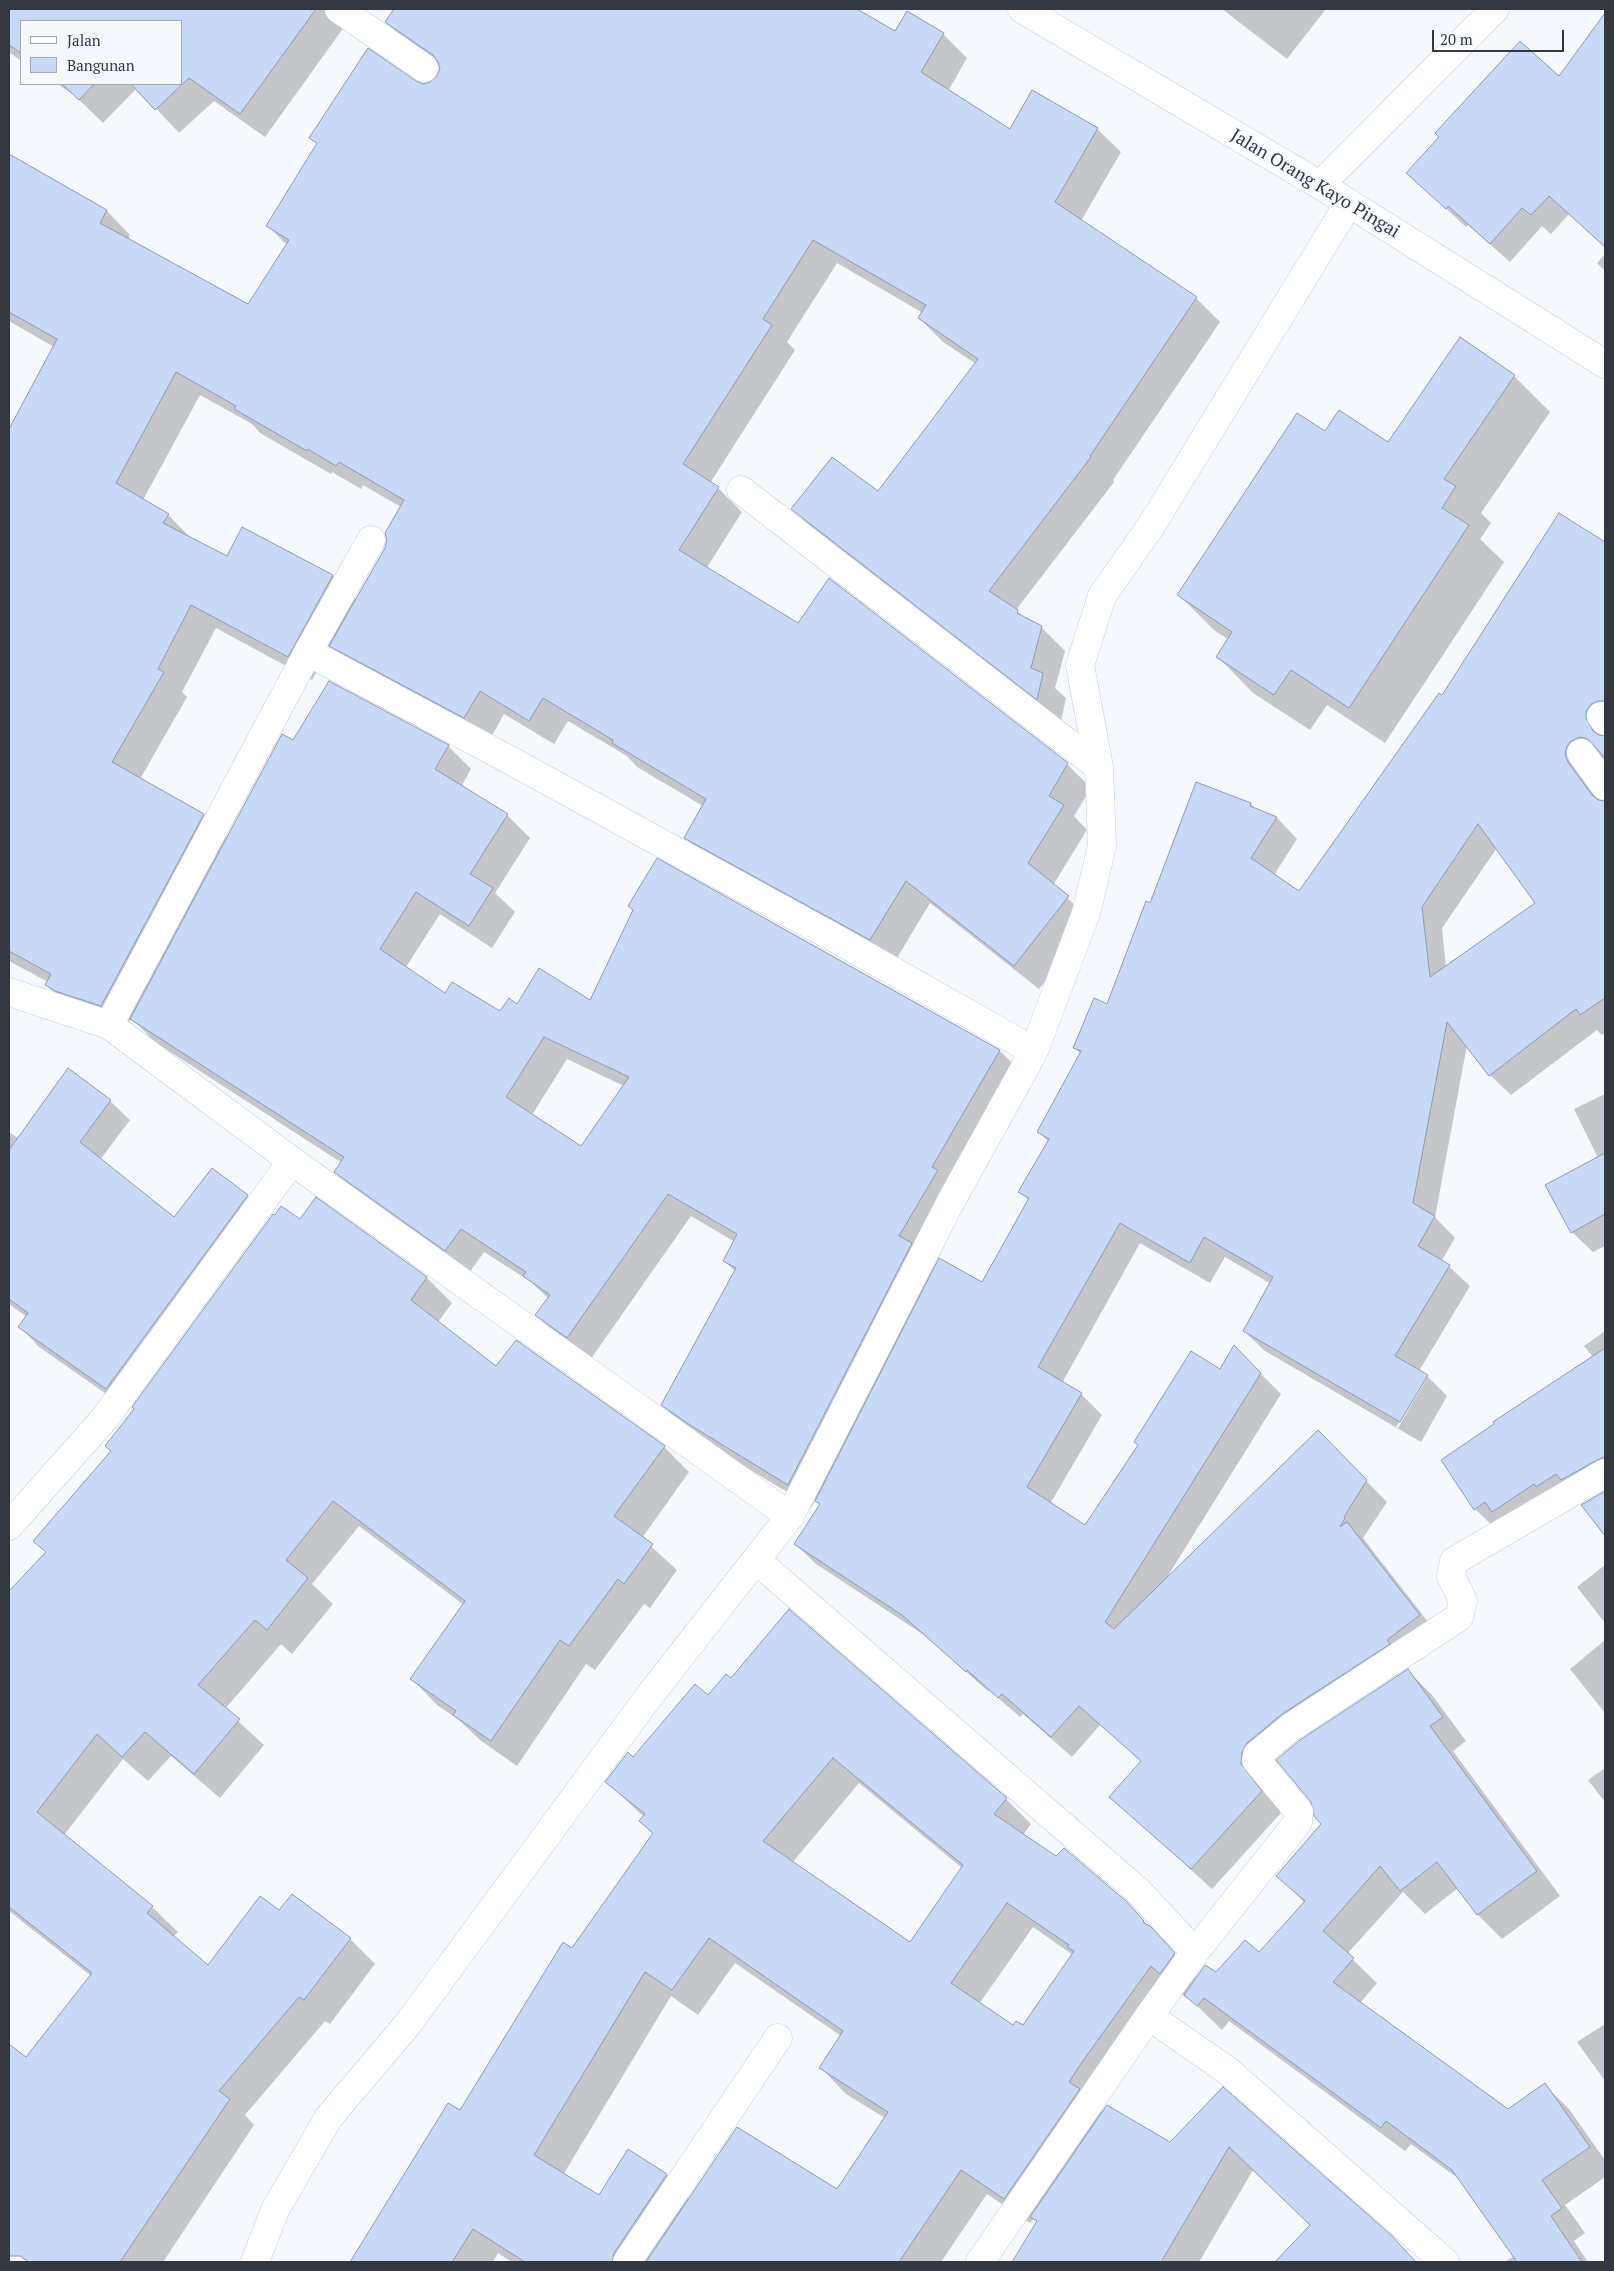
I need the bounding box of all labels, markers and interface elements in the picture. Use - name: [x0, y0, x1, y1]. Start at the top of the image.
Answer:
- legend: [20, 20, 182, 85]
- scale bar: [1434, 20, 1566, 52]
- text: 20 m: [1440, 29, 1473, 49]
- text: Jalan: [67, 30, 101, 50]
- text: Bangunan: [67, 55, 135, 75]
- street label: Jalan Orang Kayo Pingai: [1227, 125, 1403, 243]

